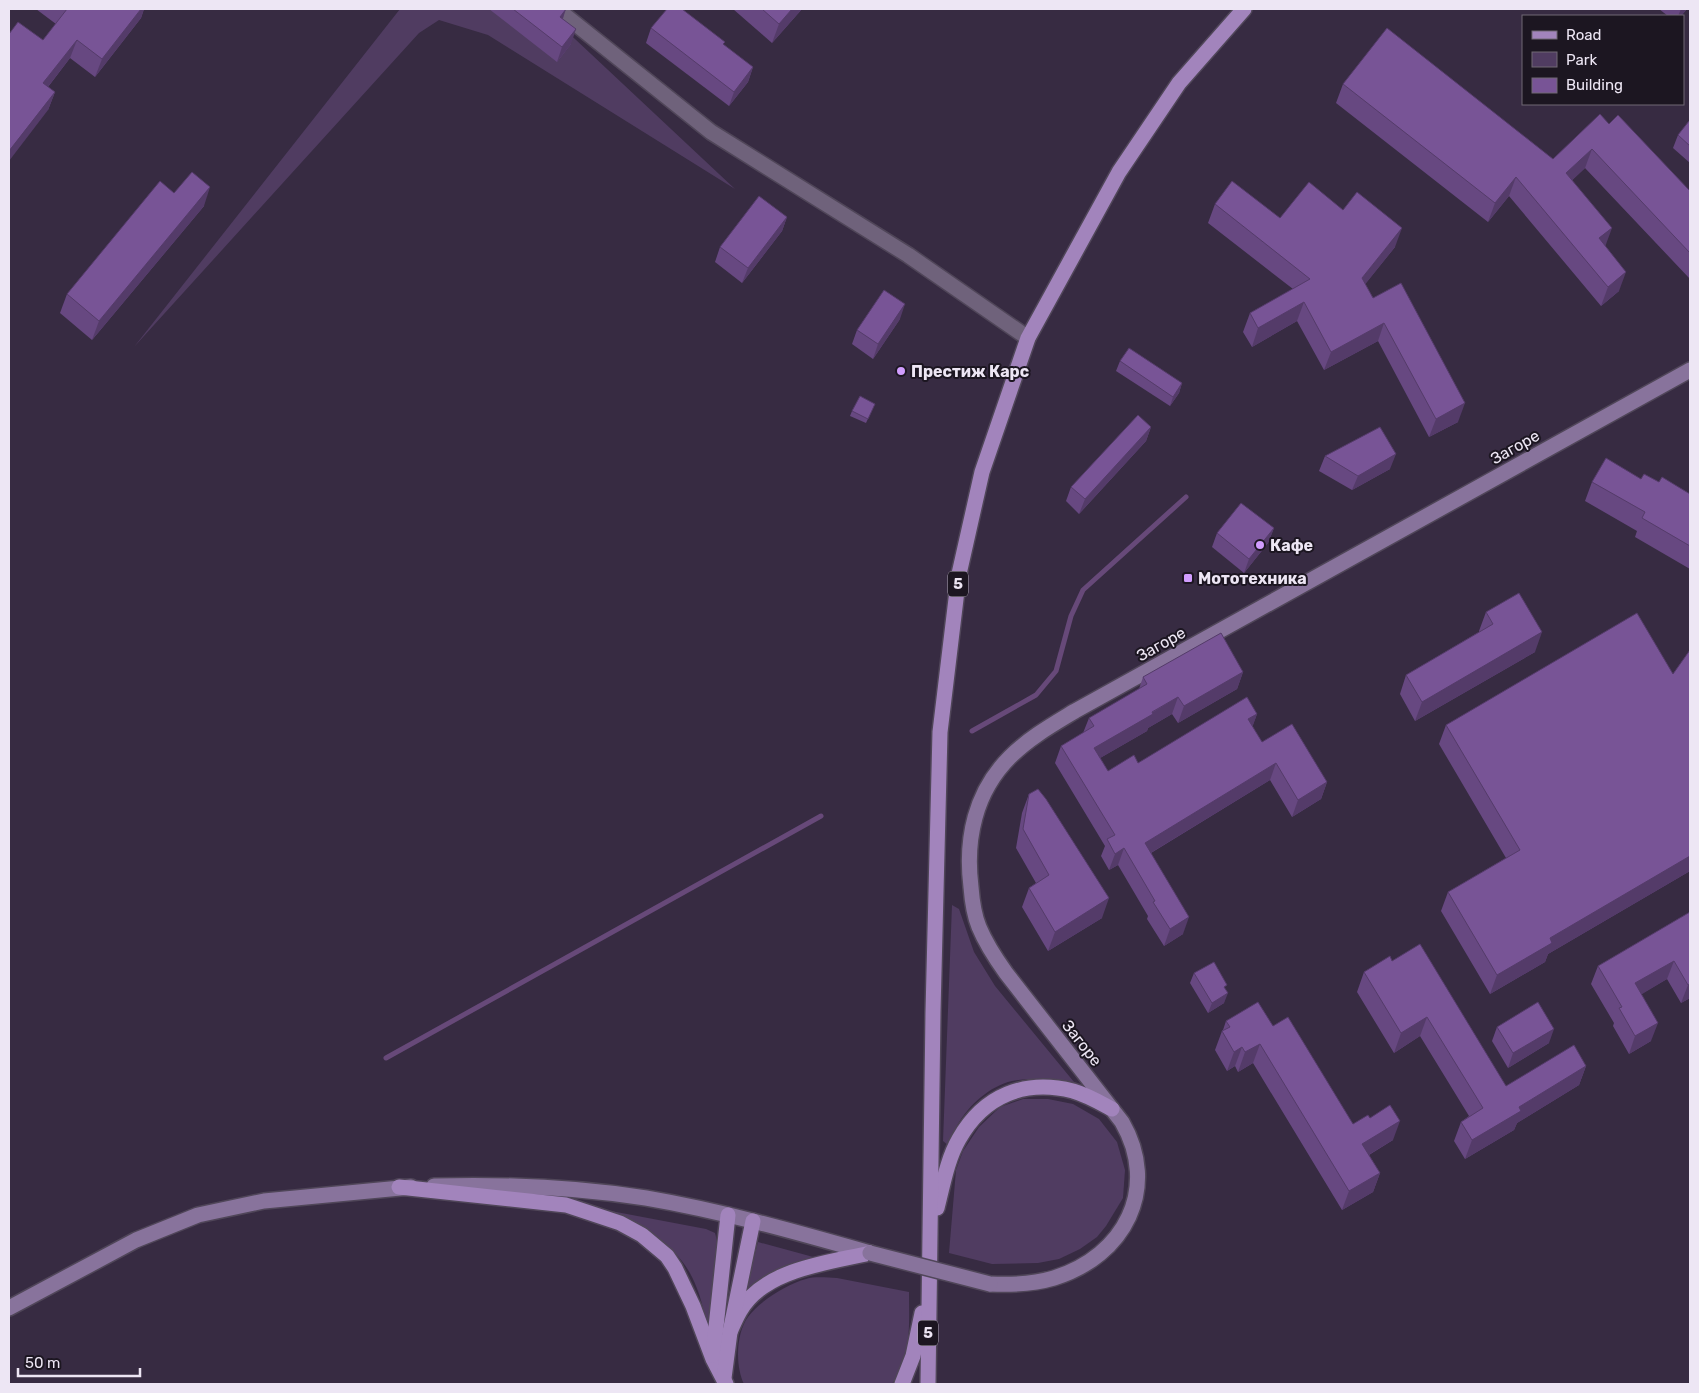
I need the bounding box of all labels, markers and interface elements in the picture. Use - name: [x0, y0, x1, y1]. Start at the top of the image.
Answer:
- legend: [1522, 15, 1684, 105]
- text: Road: [1566, 26, 1602, 44]
- text: Park: [1566, 51, 1597, 69]
- text: Building: [1566, 76, 1623, 94]
- place label: Престиж Карс: [911, 362, 1029, 381]
- marker: Престиж Карс: [895, 365, 907, 377]
- street label: Загоре: [1487, 426, 1543, 468]
- place label: Кафе: [1270, 536, 1313, 555]
- marker: Кафе: [1254, 539, 1266, 551]
- place label: Мототехника: [1198, 569, 1307, 588]
- road number: 5: [948, 572, 968, 596]
- marker: Мототехника: [1182, 572, 1194, 584]
- street label: Загоре: [1133, 623, 1189, 665]
- street label: Загоре: [1058, 1016, 1106, 1070]
- road number: 5: [918, 1320, 938, 1346]
- scale bar: [18, 1346, 140, 1378]
- text: 50 m: [25, 1354, 60, 1372]

